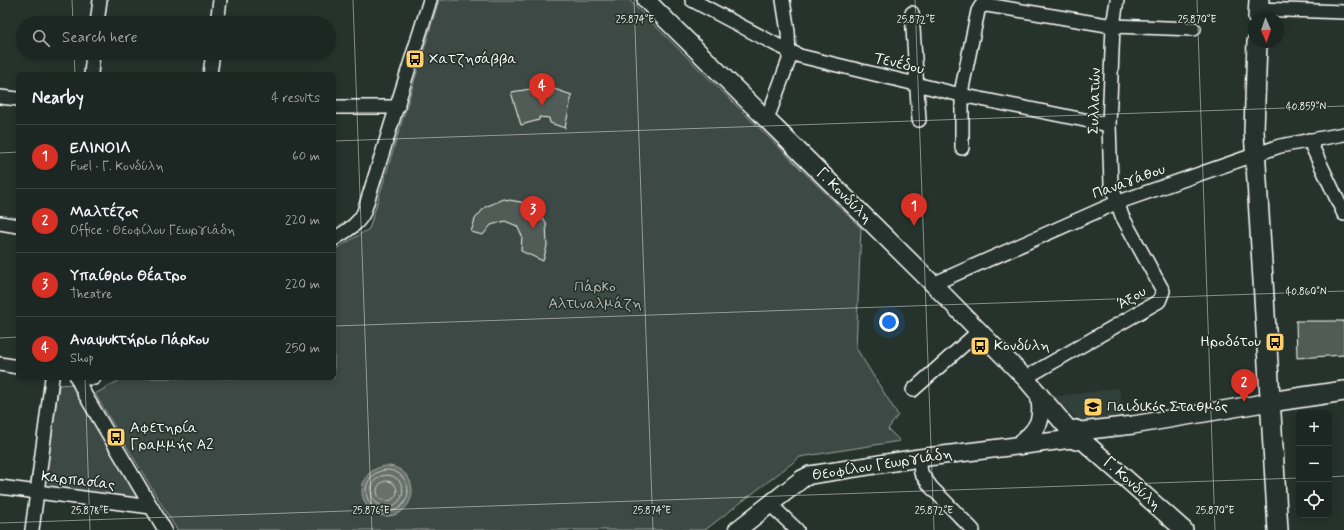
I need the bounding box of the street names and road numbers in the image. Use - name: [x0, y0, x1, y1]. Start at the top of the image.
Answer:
- street label: Τενέδου: [872, 48, 926, 80]
- street label: Συλλατών: [1084, 67, 1106, 135]
- street label: Παναγάθου: [1090, 159, 1168, 204]
- street label: Γ. Κονδύλη: [812, 164, 876, 228]
- street label: Άξου: [1114, 282, 1150, 314]
- street label: Θεοφίλου Γεωργιάδη: [810, 444, 954, 486]
- street label: Γ. Κονδύλη: [1099, 453, 1165, 515]
- street label: Καρπασίας: [40, 467, 117, 496]

